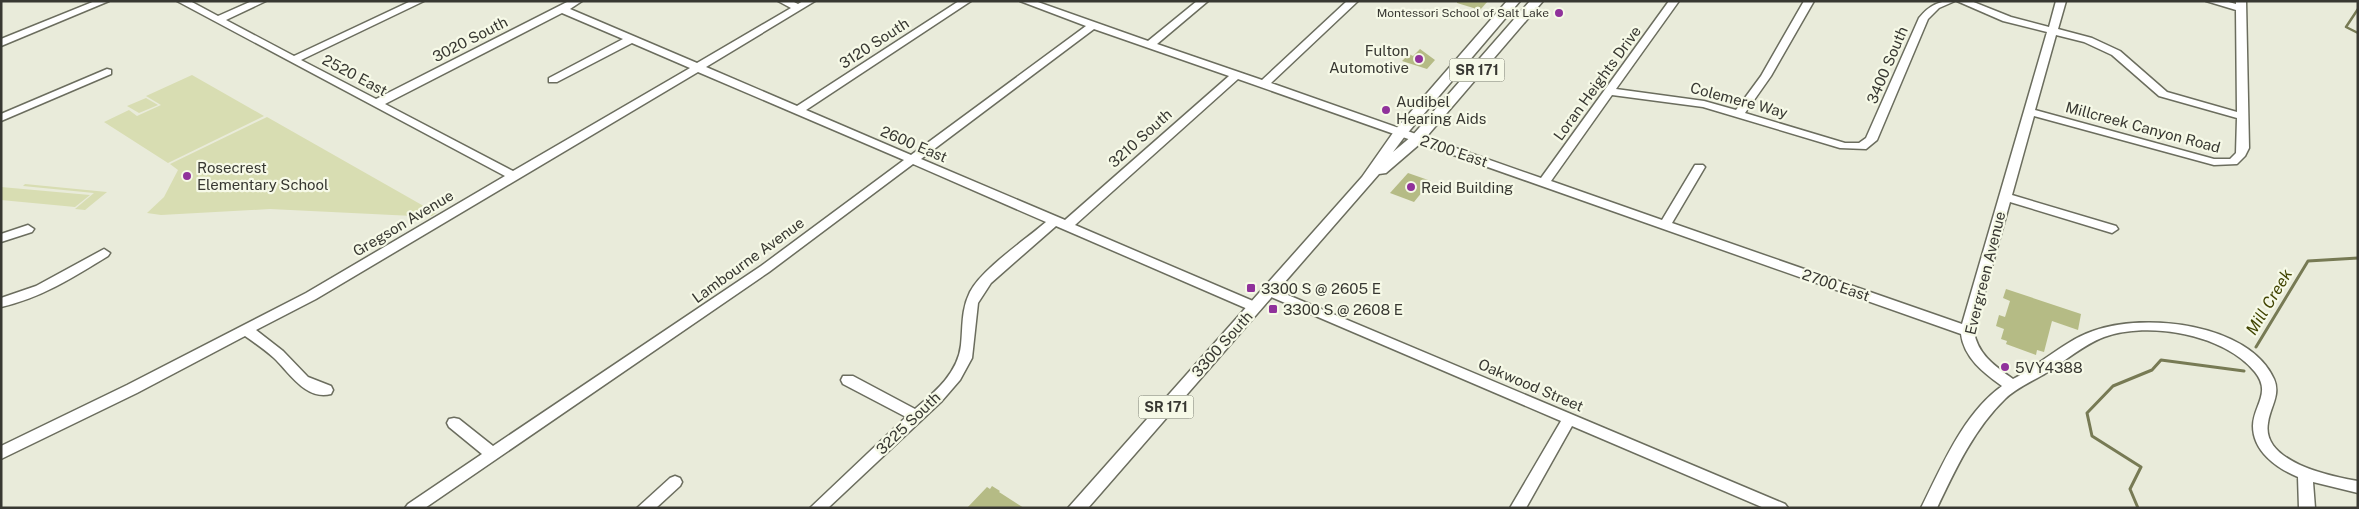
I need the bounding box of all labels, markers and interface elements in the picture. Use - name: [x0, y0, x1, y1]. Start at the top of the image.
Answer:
- place label: Montessori School of Salt Lake: [1377, 6, 1549, 20]
- marker: Montessori School of Salt Lake: [1553, 7, 1565, 19]
- street label: 3020 South: [430, 13, 510, 65]
- street label: 3120 South: [836, 14, 912, 72]
- street label: Loran Heights Drive: [1550, 23, 1644, 143]
- street label: 3400 South: [1863, 24, 1911, 106]
- place label: Fulton Automotive: [1329, 42, 1409, 76]
- street label: 2520 East: [320, 51, 390, 99]
- marker: Fulton Automotive: [1413, 53, 1425, 65]
- road number: SR 171: [1450, 58, 1504, 82]
- street label: Colemere Way: [1688, 79, 1790, 121]
- place label: Audibel Hearing Aids: [1396, 93, 1486, 127]
- street label: Millcreek Canyon Road: [2064, 98, 2222, 156]
- marker: Audibel Hearing Aids: [1380, 104, 1392, 116]
- street label: 3210 South: [1105, 105, 1175, 171]
- street label: 2600 East: [878, 122, 950, 166]
- street label: 2700 East: [1418, 132, 1490, 171]
- place label: Rosecrest Elementary School: [197, 159, 329, 193]
- marker: Rosecrest Elementary School: [181, 170, 193, 182]
- place label: Reid Building: [1421, 179, 1513, 196]
- marker: Reid Building: [1405, 181, 1417, 193]
- street label: Gregson Avenue: [350, 186, 456, 260]
- street label: Evergreen Avenue: [1961, 210, 2009, 336]
- street label: Lambourne Avenue: [689, 214, 807, 306]
- water label: Mill Creek: [2242, 265, 2296, 338]
- street label: 2700 East: [1800, 266, 1872, 305]
- place label: 3300 S @ 2605 E: [1261, 280, 1381, 297]
- marker: 3300 S @ 2605 E: [1245, 282, 1257, 294]
- place label: 3300 S @ 2608 E: [1283, 301, 1403, 318]
- marker: 3300 S @ 2608 E: [1267, 303, 1279, 315]
- street label: 3300 South: [1188, 308, 1256, 380]
- street label: Oakwood Street: [1476, 355, 1586, 415]
- place label: 5VY4388: [2015, 359, 2083, 376]
- marker: 5VY4388: [1999, 361, 2011, 373]
- street label: 3225 South: [873, 388, 943, 458]
- road number: SR 171: [1138, 396, 1194, 418]

